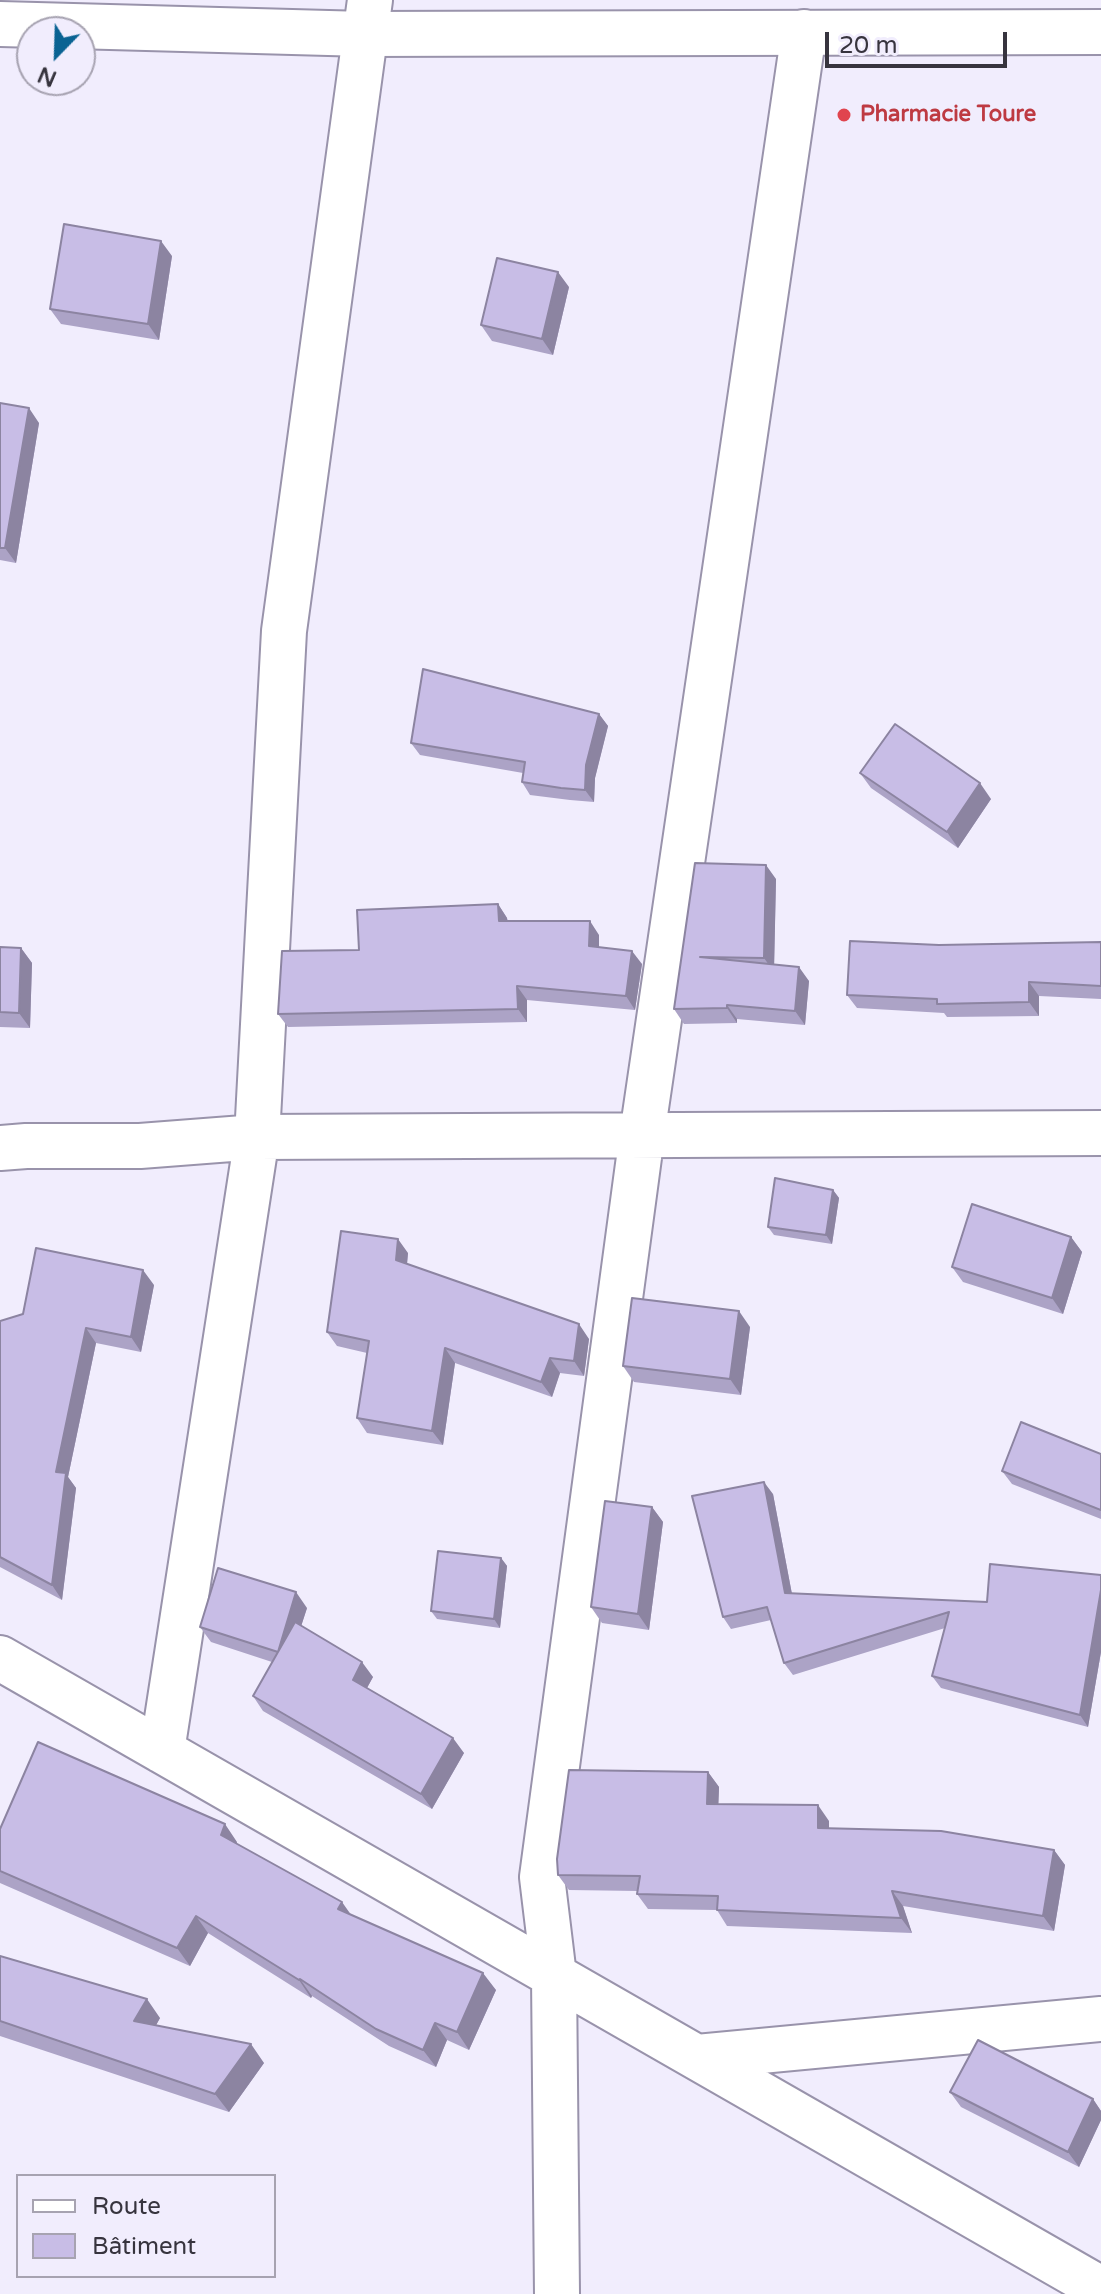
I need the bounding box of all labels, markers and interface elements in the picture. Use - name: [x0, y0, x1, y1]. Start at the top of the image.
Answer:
- north arrow: [16, 16, 96, 96]
- scale bar: [829, 16, 1011, 66]
- text: 20 m: [839, 31, 897, 60]
- text: N: [34, 61, 61, 92]
- place label: Pharmacie Toure: [860, 102, 1036, 128]
- marker: Pharmacie Toure: [835, 106, 853, 124]
- legend: [16, 2174, 276, 2278]
- text: Route: [92, 2192, 161, 2221]
- text: Bâtiment: [92, 2232, 196, 2261]

